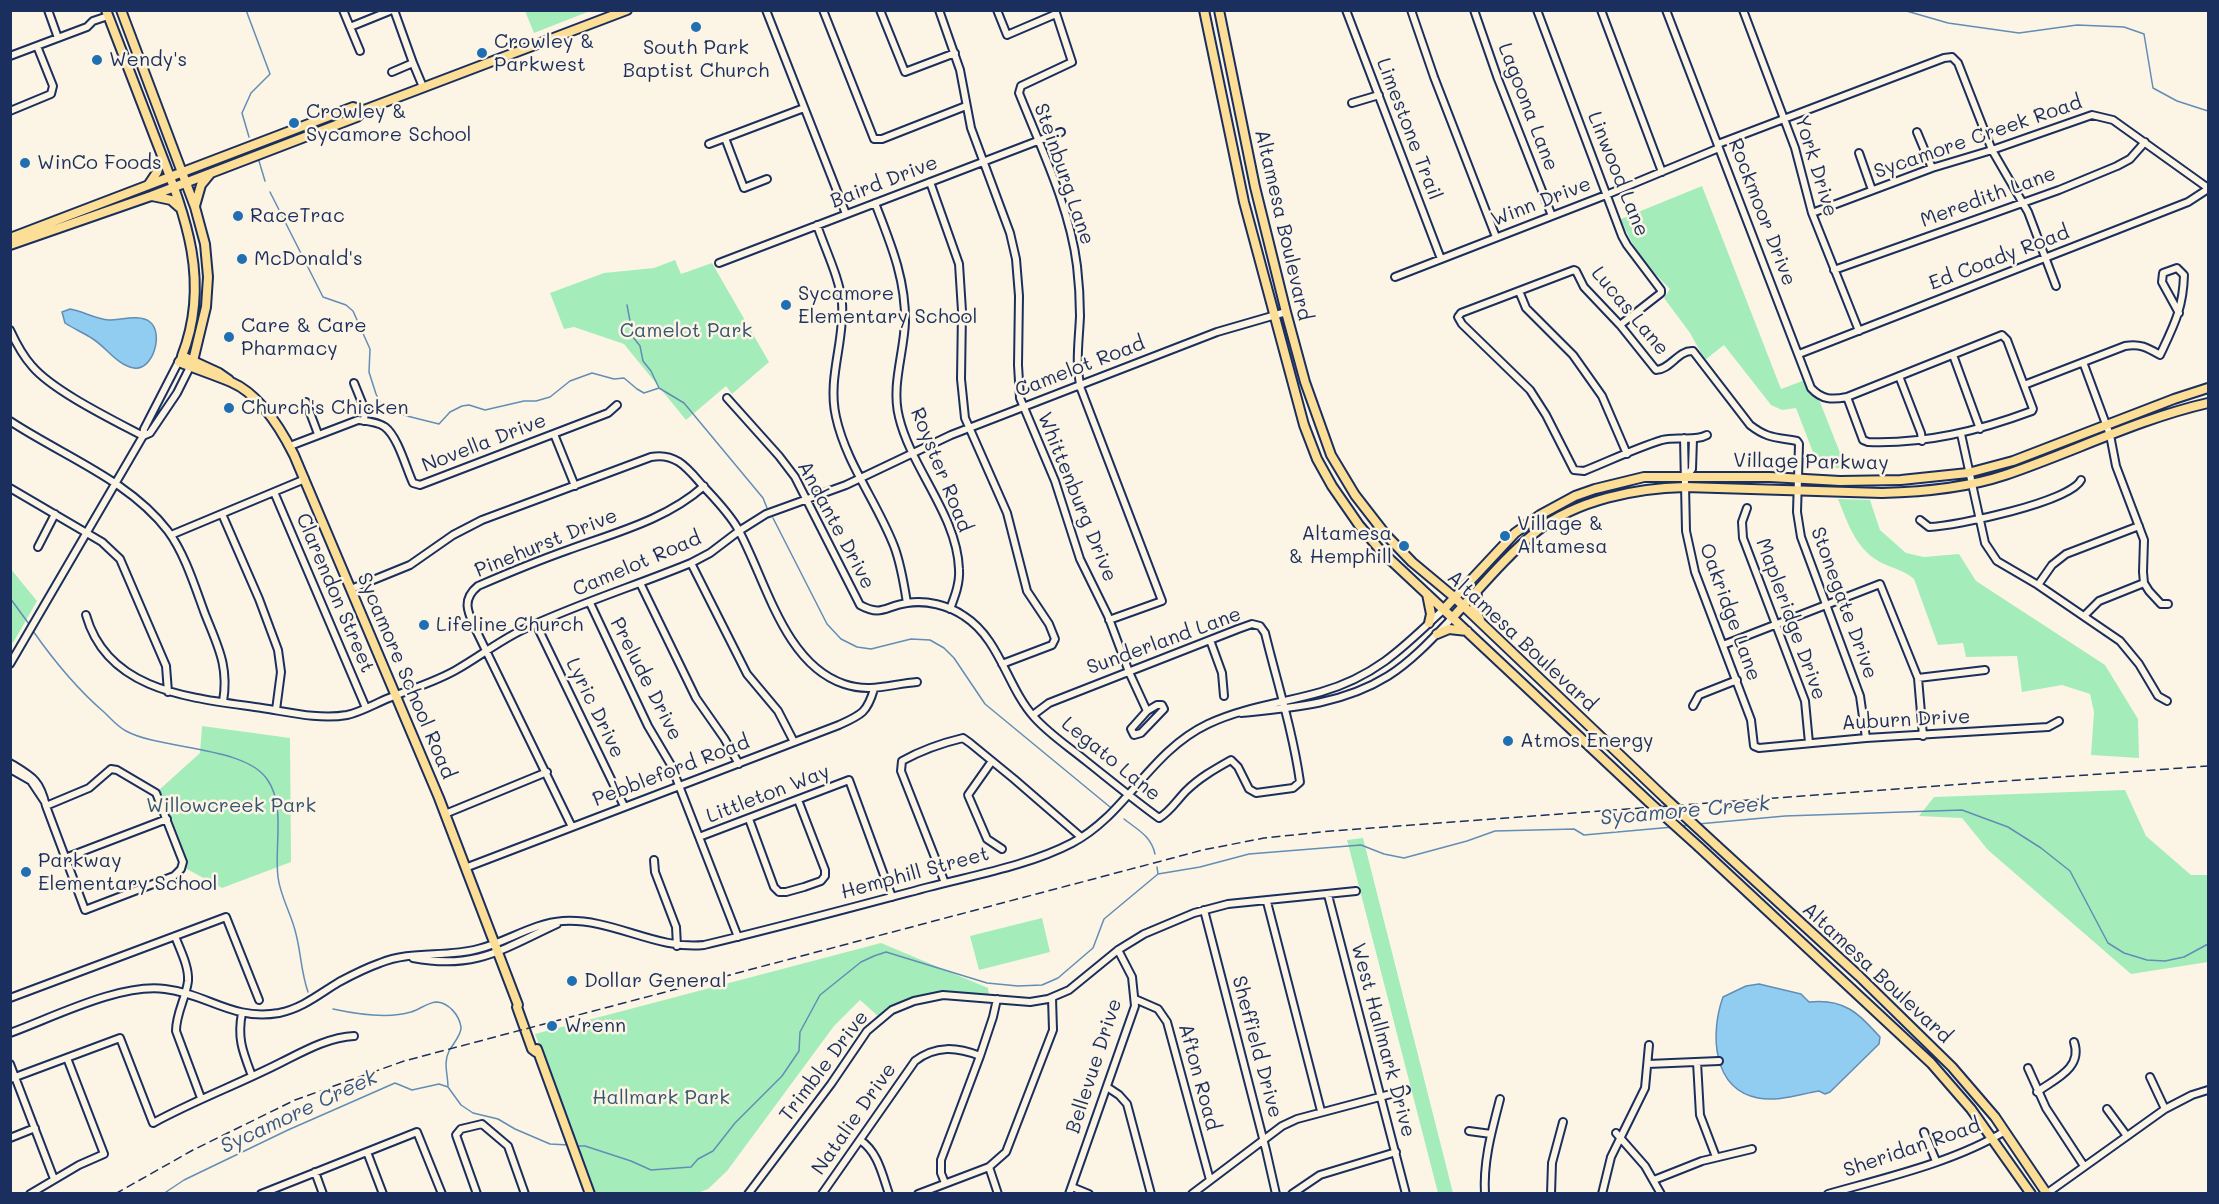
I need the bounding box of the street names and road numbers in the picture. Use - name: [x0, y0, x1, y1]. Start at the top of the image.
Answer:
- street label: Lagoona Lane: [1493, 40, 1563, 174]
- street label: Limestone Trail: [1371, 55, 1447, 203]
- street label: Sycamore Creek Road: [1871, 90, 2085, 184]
- street label: Steinburg Lane: [1029, 100, 1099, 248]
- street label: Linwood Lane: [1582, 108, 1654, 240]
- street label: York Drive: [1789, 112, 1843, 220]
- street label: Altamesa Boulevard: [1249, 127, 1317, 323]
- street label: Rockmoor Drive: [1723, 135, 1801, 289]
- street label: Baird Drive: [827, 151, 941, 213]
- street label: Meredith Lane: [1917, 161, 2059, 233]
- street label: Winn Drive: [1488, 172, 1594, 232]
- street label: Ed Coady Road: [1925, 220, 2073, 296]
- street label: Lucas Lane: [1586, 262, 1674, 360]
- street label: Camelot Road: [1012, 331, 1148, 403]
- street label: Royster Road: [905, 404, 977, 536]
- street label: Novella Drive: [418, 408, 550, 478]
- street label: Whittenburg Drive: [1032, 409, 1122, 585]
- street label: Village Parkway: [1733, 449, 1889, 475]
- street label: Andante Drive: [792, 457, 880, 593]
- street label: Pinehurst Drive: [471, 503, 621, 583]
- street label: Clarendon Street: [291, 510, 379, 676]
- street label: Stonegate Drive: [1805, 524, 1883, 682]
- street label: Camelot Road: [569, 526, 705, 602]
- street label: Mapleridge Drive: [1751, 535, 1831, 703]
- street label: Oakridge Lane: [1694, 540, 1766, 684]
- street label: Altamesa Boulevard: [1442, 566, 1602, 716]
- street label: Sycamore School Road: [352, 569, 460, 783]
- street label: Sunderland Lane: [1084, 602, 1244, 680]
- street label: Prelude Drive: [605, 613, 687, 745]
- street label: Lyric Drive: [561, 654, 629, 762]
- street label: Auburn Drive: [1841, 705, 1971, 735]
- street label: Legato Lane: [1057, 712, 1165, 806]
- street label: Pebbleford Road: [589, 730, 753, 812]
- street label: Littleton Way: [703, 759, 833, 829]
- street label: Hemphill Street: [838, 842, 992, 904]
- street label: Altamesa Boulevard: [1797, 898, 1957, 1048]
- street label: West Hallmark Drive: [1346, 940, 1420, 1140]
- street label: Sheffield Drive: [1227, 973, 1287, 1121]
- street label: Bellevue Drive: [1061, 996, 1127, 1136]
- street label: Trimble Drive: [775, 1006, 873, 1126]
- street label: Afton Road: [1173, 1021, 1225, 1133]
- street label: Natalie Drive: [807, 1058, 901, 1180]
- street label: Sheridan Road: [1840, 1113, 1984, 1183]

